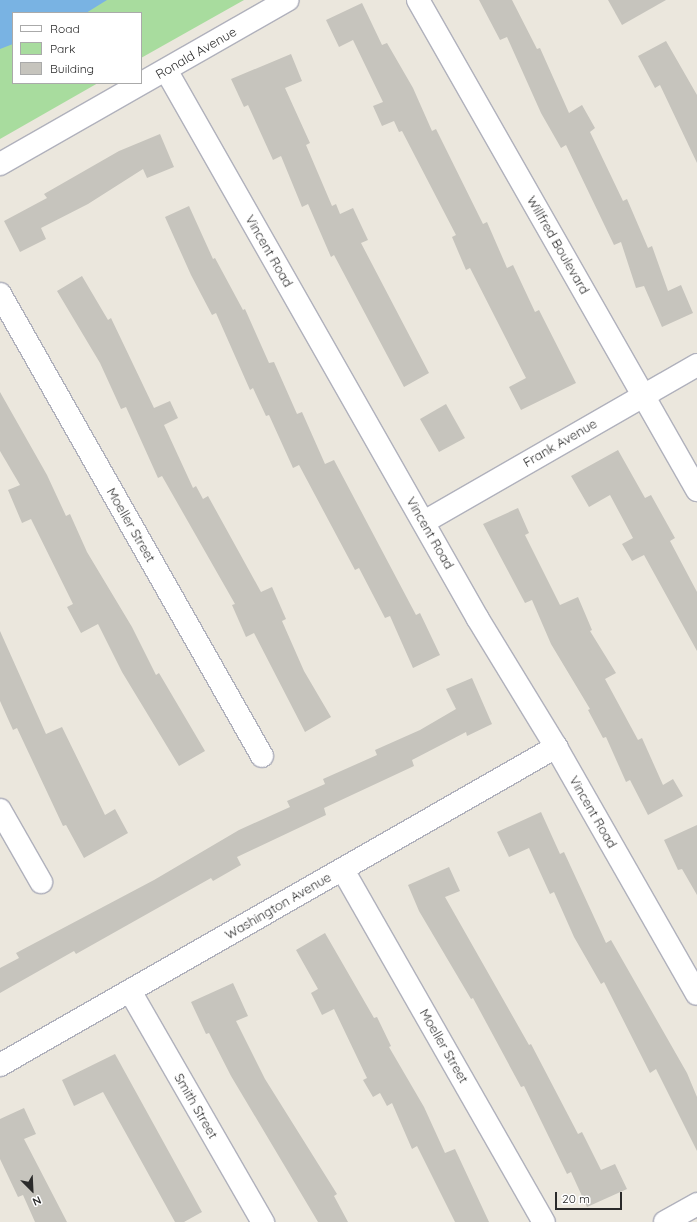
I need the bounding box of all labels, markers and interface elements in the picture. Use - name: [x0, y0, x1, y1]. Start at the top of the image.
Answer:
- legend: [12, 12, 142, 84]
- text: Road: [50, 21, 80, 36]
- street label: Ronald Avenue: [153, 24, 239, 82]
- text: Park: [50, 41, 75, 56]
- text: Building: [50, 61, 94, 76]
- street label: Willfred Boulevard: [524, 193, 592, 297]
- street label: Vincent Road: [242, 212, 296, 290]
- street label: Frank Avenue: [520, 416, 600, 470]
- street label: Moeller Street: [103, 485, 159, 565]
- street label: Vincent Road: [403, 494, 457, 572]
- street label: Vincent Road: [566, 773, 620, 851]
- street label: Washington Avenue: [222, 869, 334, 943]
- street label: Moeller Street: [416, 1006, 472, 1086]
- street label: Smith Street: [171, 1071, 221, 1141]
- north arrow: [12, 1170, 52, 1210]
- scale bar: [557, 1184, 624, 1210]
- text: 20 m: [562, 1191, 590, 1206]
- text: N: [30, 1193, 43, 1209]

